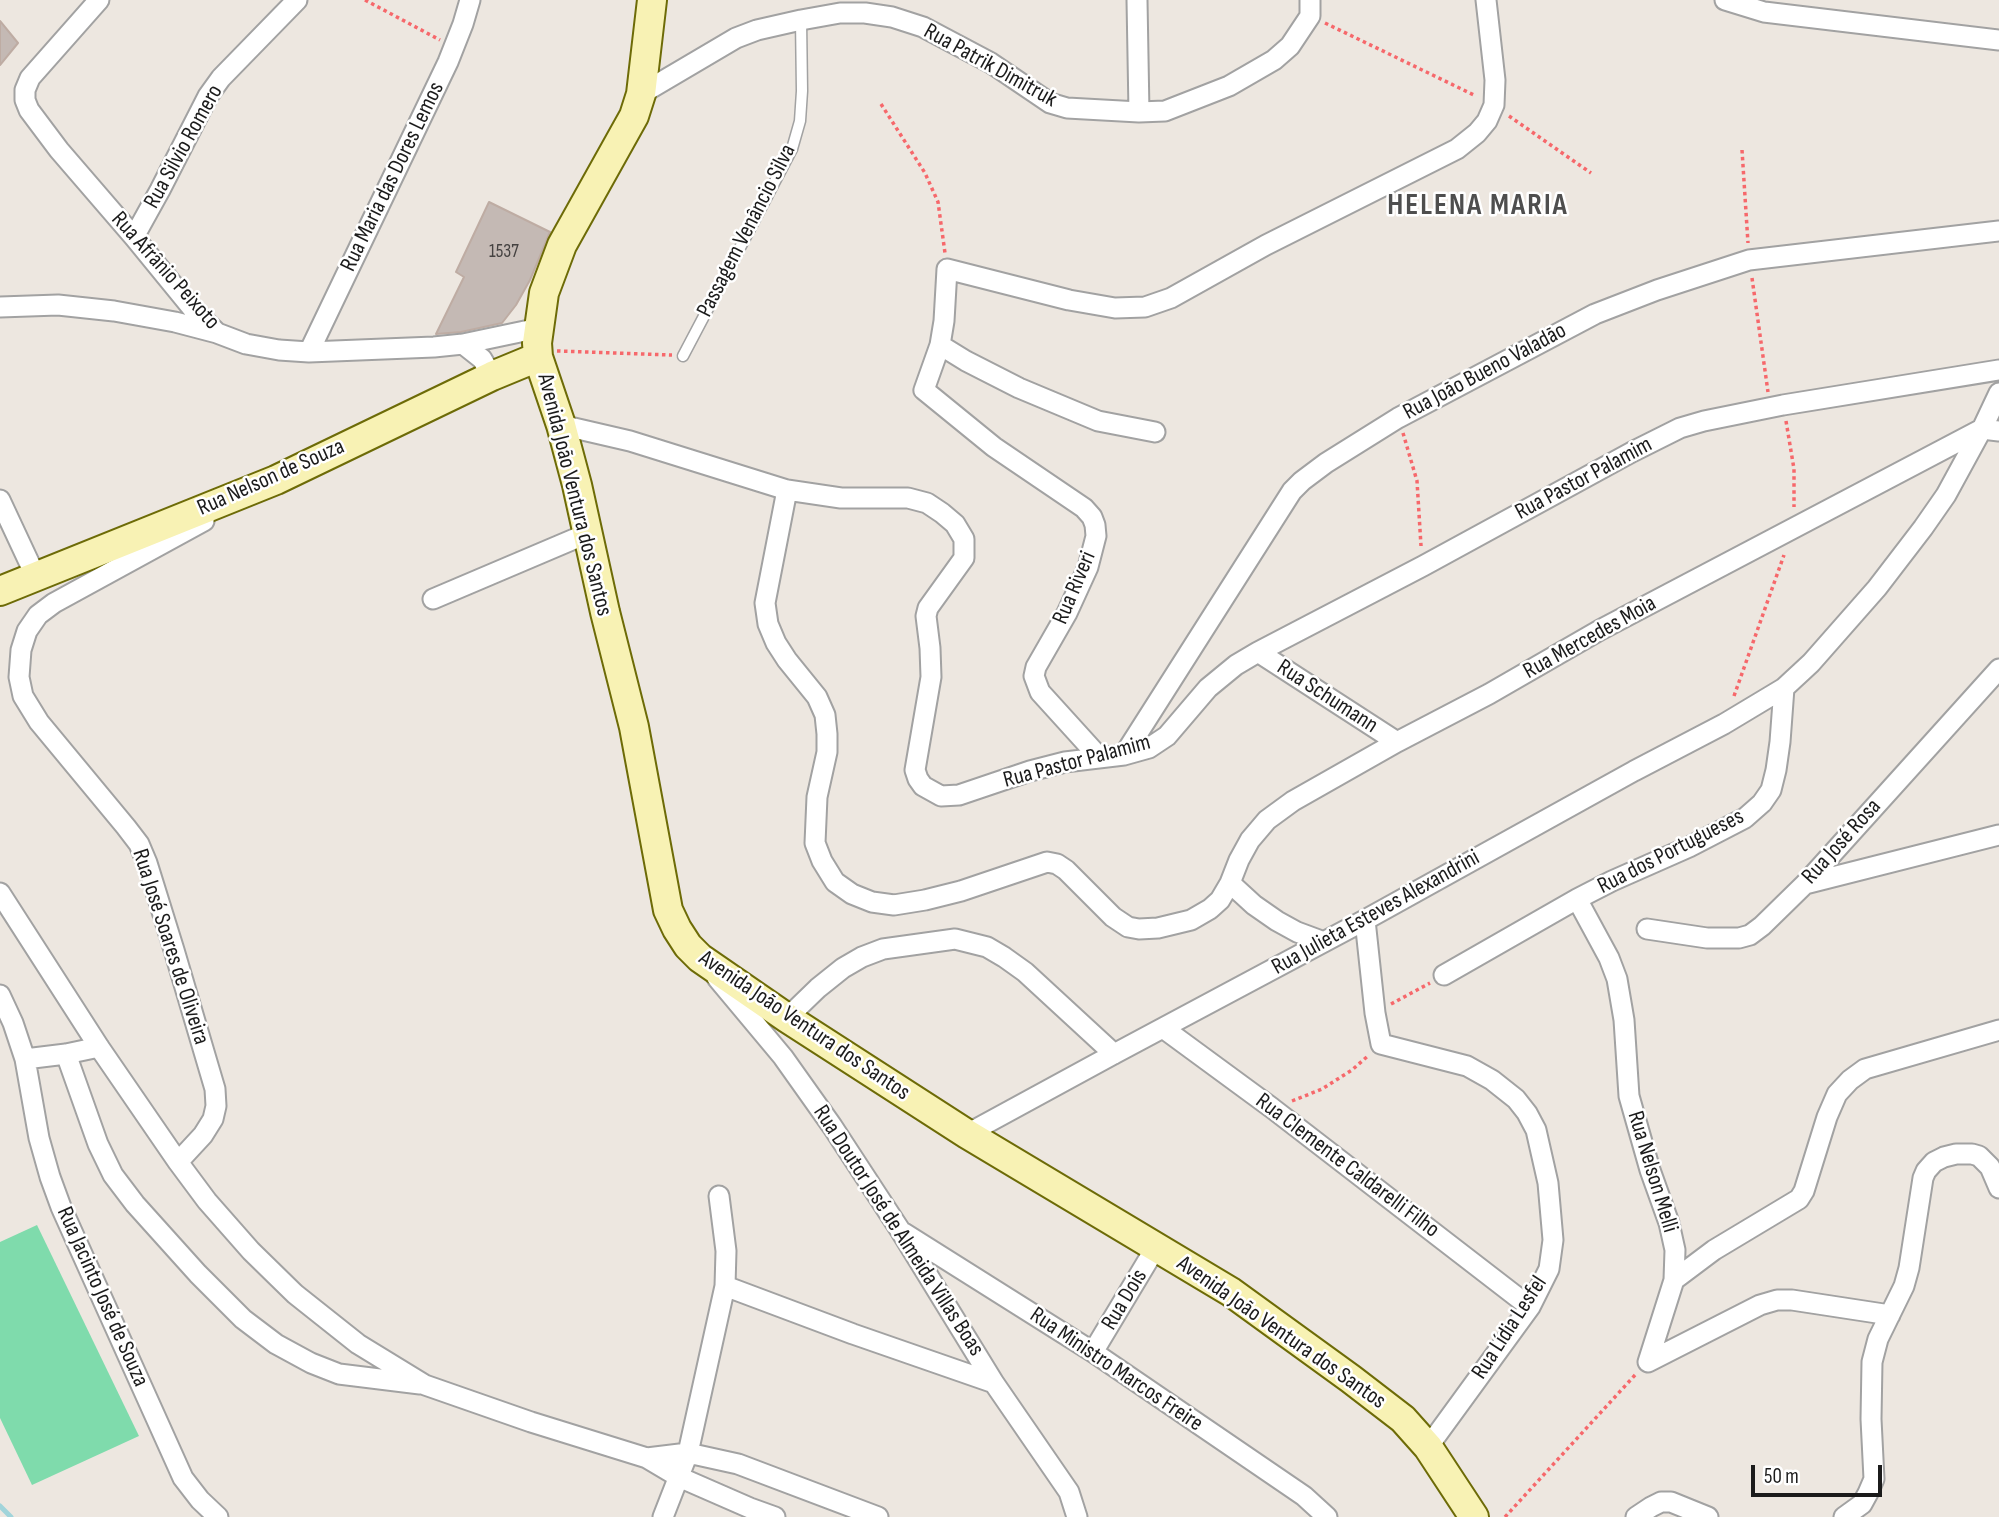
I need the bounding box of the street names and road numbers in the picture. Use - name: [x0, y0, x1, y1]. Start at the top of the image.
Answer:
- street label: Rua Patrik Dimitruk: [919, 18, 1061, 114]
- street label: Rua Maria das Dores Lemos: [335, 78, 451, 276]
- street label: Rua Silvio Romero: [139, 80, 229, 214]
- street label: Passagem Venâncio Silva: [692, 140, 802, 322]
- street label: Rua Afrânio Peixoto: [105, 206, 225, 336]
- street label: Rua João Bueno Valadão: [1399, 317, 1571, 427]
- street label: Avenida João Ventura dos Santos: [531, 371, 617, 619]
- street label: Rua Pastor Palamim: [1511, 431, 1657, 527]
- street label: Rua Nelson de Souza: [193, 433, 349, 523]
- street label: Rua Riveri: [1047, 547, 1103, 629]
- street label: Rua Mercedes Moia: [1519, 590, 1661, 686]
- street label: Rua Schumann: [1271, 654, 1383, 740]
- street label: Rua Pastor Palamim: [1000, 729, 1154, 795]
- street label: Rua José Rosa: [1797, 794, 1887, 890]
- street label: Rua dos Portugueses: [1593, 803, 1749, 901]
- street label: Rua Julieta Esteves Alexandrini: [1267, 844, 1485, 982]
- street label: Rua José Soares de Oliveira: [125, 846, 215, 1048]
- street label: Avenida João Ventura dos Santos: [693, 945, 915, 1107]
- street label: Rua Clemente Caldarelli Filho: [1250, 1088, 1444, 1244]
- street label: Rua Doutor José de Almeida Villas Boas: [807, 1100, 989, 1362]
- street label: Rua Nelson Melli: [1620, 1108, 1684, 1236]
- street label: Rua Jacinto José de Souza: [50, 1203, 154, 1391]
- street label: Avenida João Ventura dos Santos: [1171, 1250, 1391, 1416]
- street label: Rua Dois: [1096, 1265, 1154, 1335]
- street label: Rua Lídia Lesfel: [1466, 1271, 1554, 1385]
- street label: Rua Ministro Marcos Freire: [1024, 1302, 1208, 1438]

